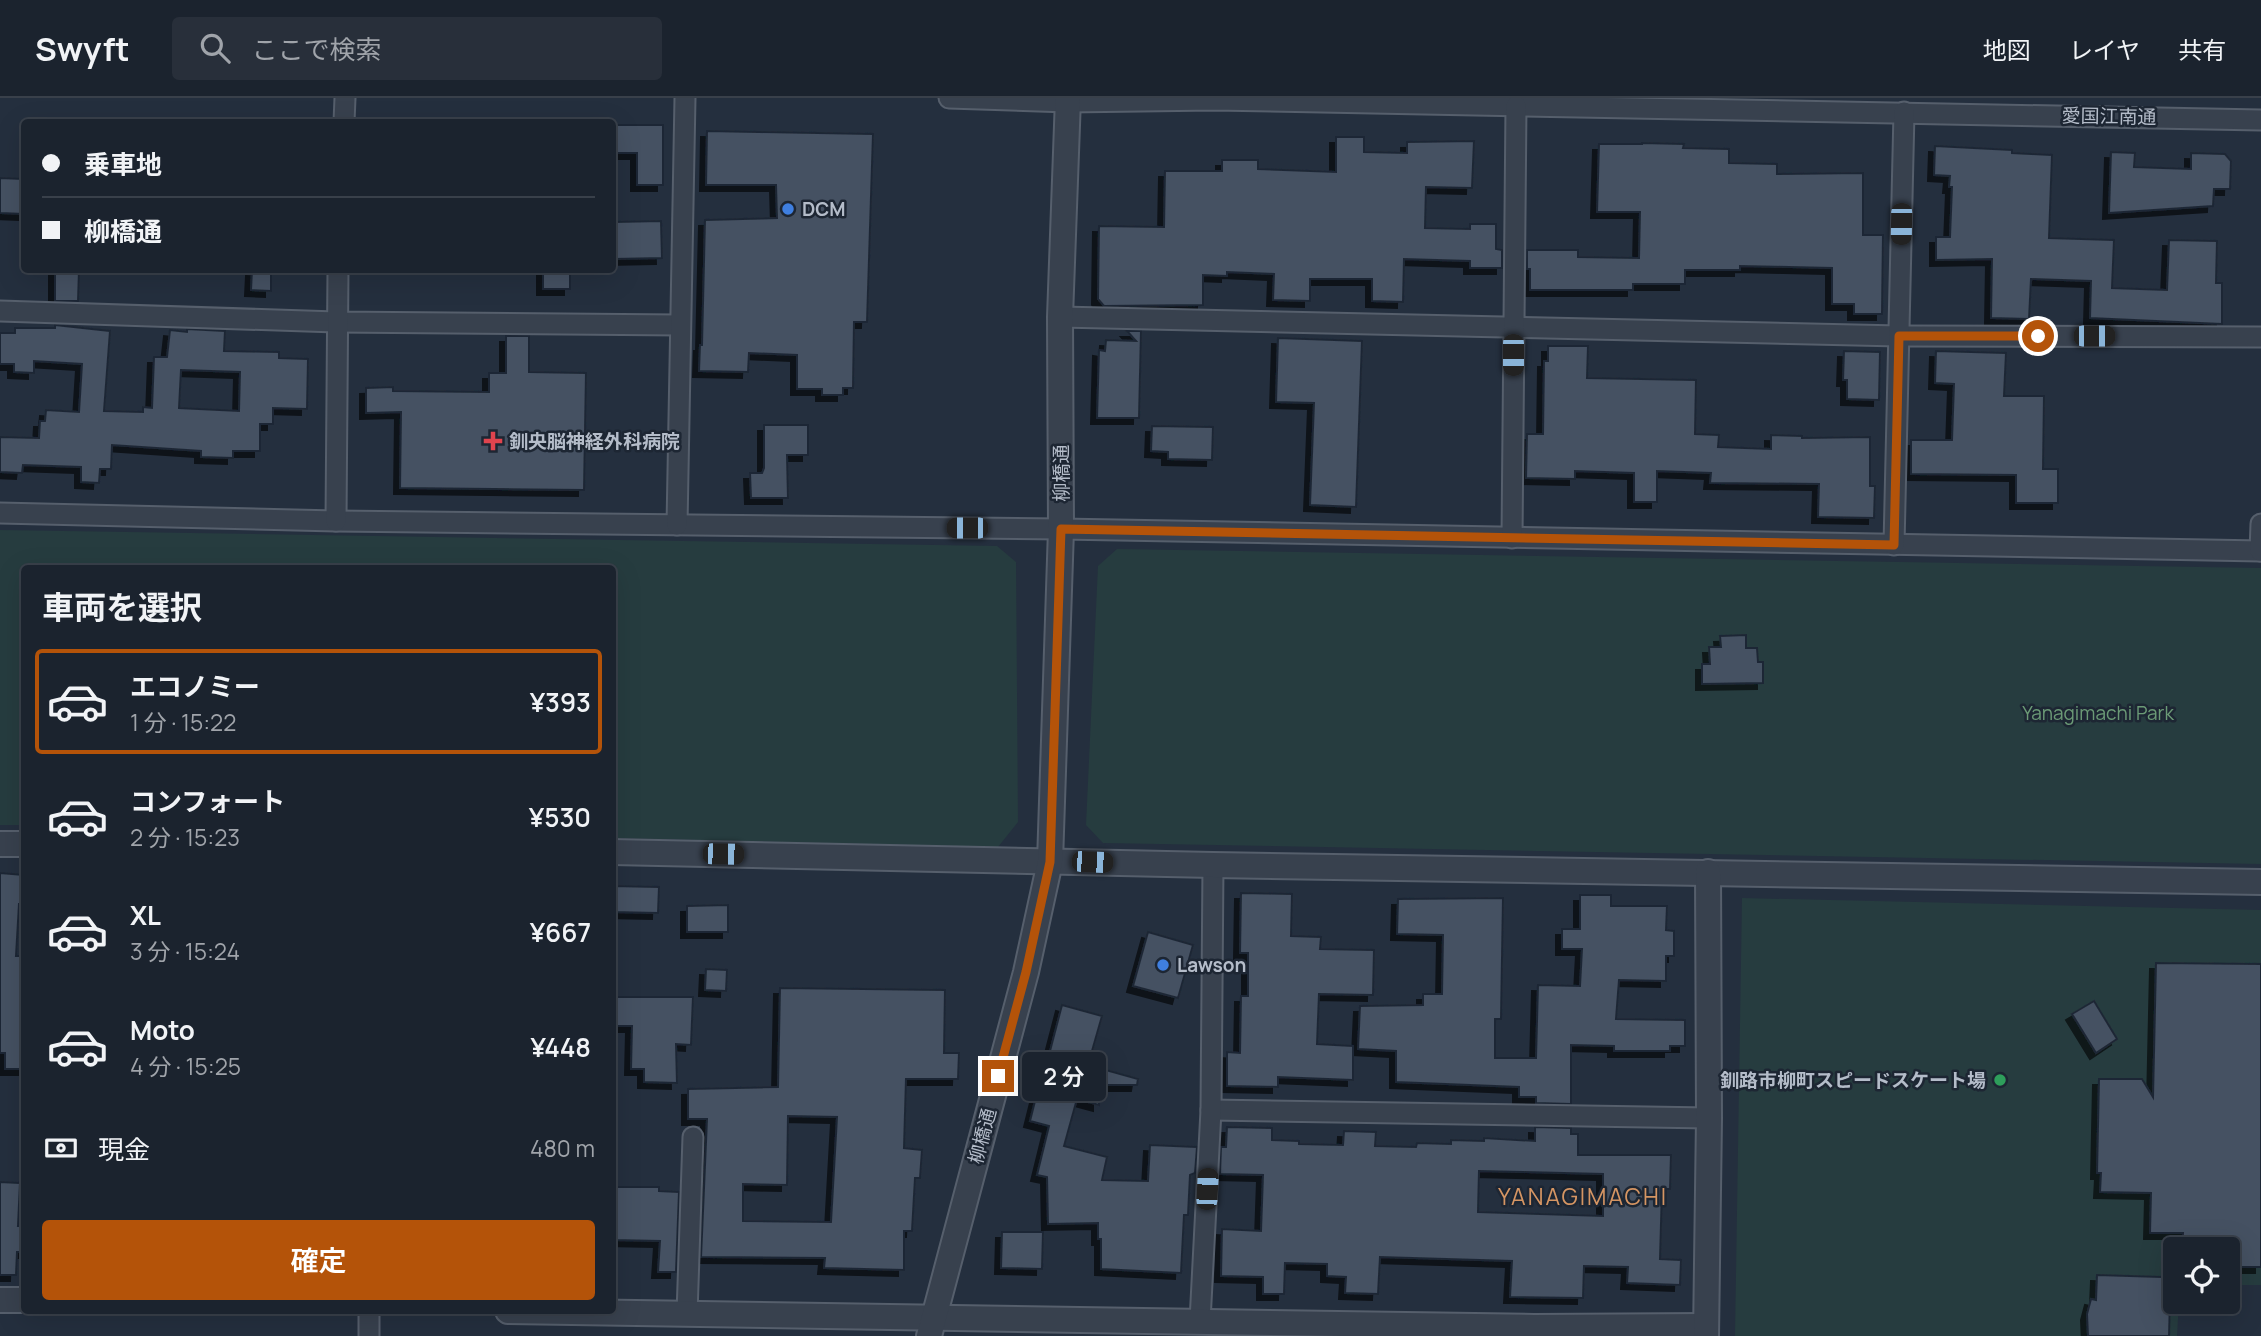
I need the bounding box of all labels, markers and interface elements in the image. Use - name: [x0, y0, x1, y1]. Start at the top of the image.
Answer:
- search box: [172, 17, 662, 80]
- text: Swyft: [35, 26, 130, 71]
- icon: search: [196, 29, 234, 67]
- text: ここで検索: [252, 31, 382, 67]
- text: 地図: [1983, 33, 2031, 66]
- text: レイヤ: [2069, 33, 2140, 66]
- text: 共有: [2178, 33, 2226, 66]
- street label: 愛国江南通: [2061, 102, 2157, 130]
- text: 乗車地: [84, 146, 162, 182]
- place label: DCM: [802, 196, 846, 222]
- marker: DCM: [780, 201, 796, 217]
- car: [1891, 203, 1912, 245]
- text: 柳橋通: [84, 213, 162, 249]
- route start: [2022, 320, 2054, 352]
- car: [2074, 326, 2116, 347]
- car: [1503, 334, 1524, 376]
- place label: 釧央脳神経外科病院: [509, 428, 680, 454]
- marker: 釧央脳神経外科病院: [483, 431, 503, 451]
- street label: 柳橋通: [1048, 444, 1074, 502]
- car: [947, 518, 989, 539]
- text: 車両を選択: [42, 585, 202, 629]
- text: エコノミー: [130, 668, 260, 704]
- icon: car: [46, 670, 109, 733]
- text: ¥393: [530, 684, 591, 720]
- park label: Yanagimachi Park: [2022, 700, 2174, 726]
- text: 1 分 · 15:22: [130, 706, 236, 738]
- text: コンフォート: [130, 783, 285, 819]
- icon: car: [46, 785, 109, 848]
- text: ¥530: [529, 799, 591, 835]
- text: 2 分 · 15:23: [130, 821, 240, 853]
- car: [702, 843, 745, 865]
- car: [1071, 851, 1114, 873]
- text: XL: [130, 897, 161, 933]
- icon: car: [46, 900, 109, 963]
- text: ¥667: [530, 914, 591, 950]
- text: 3 分 · 15:24: [130, 935, 240, 967]
- place label: Lawson: [1177, 952, 1246, 978]
- marker: Lawson: [1155, 957, 1171, 973]
- text: Moto: [130, 1012, 195, 1048]
- icon: car: [46, 1015, 109, 1078]
- text: ¥448: [531, 1029, 591, 1065]
- text: 4 分 · 15:25: [130, 1050, 241, 1082]
- callout: 2 分: [1023, 1052, 1106, 1100]
- route end: [982, 1060, 1014, 1092]
- text: 2 分: [1043, 1060, 1085, 1092]
- place label: 釧路市柳町スピードスケート場: [1720, 1067, 1986, 1093]
- marker: 釧路市柳町スピードスケート場: [1992, 1072, 2008, 1088]
- street label: 柳橋通: [962, 1105, 1002, 1167]
- icon: cash: [42, 1129, 80, 1167]
- text: 現金: [98, 1131, 150, 1167]
- text: 480 m: [530, 1132, 595, 1164]
- car: [1196, 1167, 1219, 1211]
- district label: YANAGIMACHI: [1498, 1180, 1668, 1212]
- button: 確定: [42, 1220, 595, 1300]
- map controls: [2163, 1237, 2240, 1314]
- button: locate: [2163, 1237, 2240, 1314]

